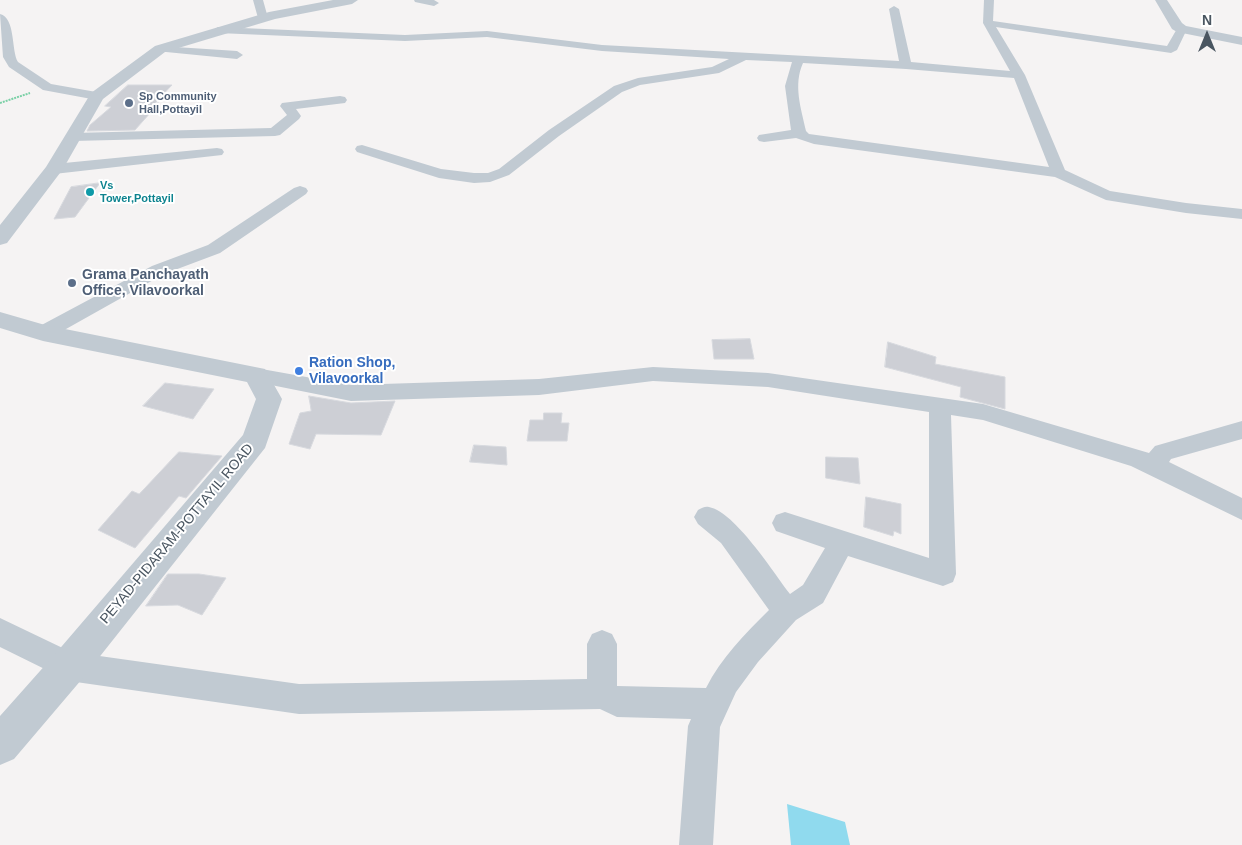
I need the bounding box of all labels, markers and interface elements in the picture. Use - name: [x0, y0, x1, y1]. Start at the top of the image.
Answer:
- north arrow: [1182, 10, 1232, 60]
- text: N: [1202, 12, 1212, 28]
- place label: Sp Community Hall,Pottayil: [139, 90, 217, 116]
- marker: Sp Community Hall,Pottayil: [123, 97, 135, 109]
- place label: Vs Tower,Pottayil: [100, 179, 174, 205]
- marker: Vs Tower,Pottayil: [84, 186, 96, 198]
- place label: Grama Panchayath Office, Vilavoorkal: [82, 267, 209, 300]
- marker: Grama Panchayath Office, Vilavoorkal: [66, 277, 78, 289]
- place label: Ration Shop, Vilavoorkal: [309, 355, 395, 388]
- marker: Ration Shop, Vilavoorkal: [293, 365, 305, 377]
- street label: PEYAD-PIDARAM-POTTAYIL ROAD: [97, 441, 257, 627]

